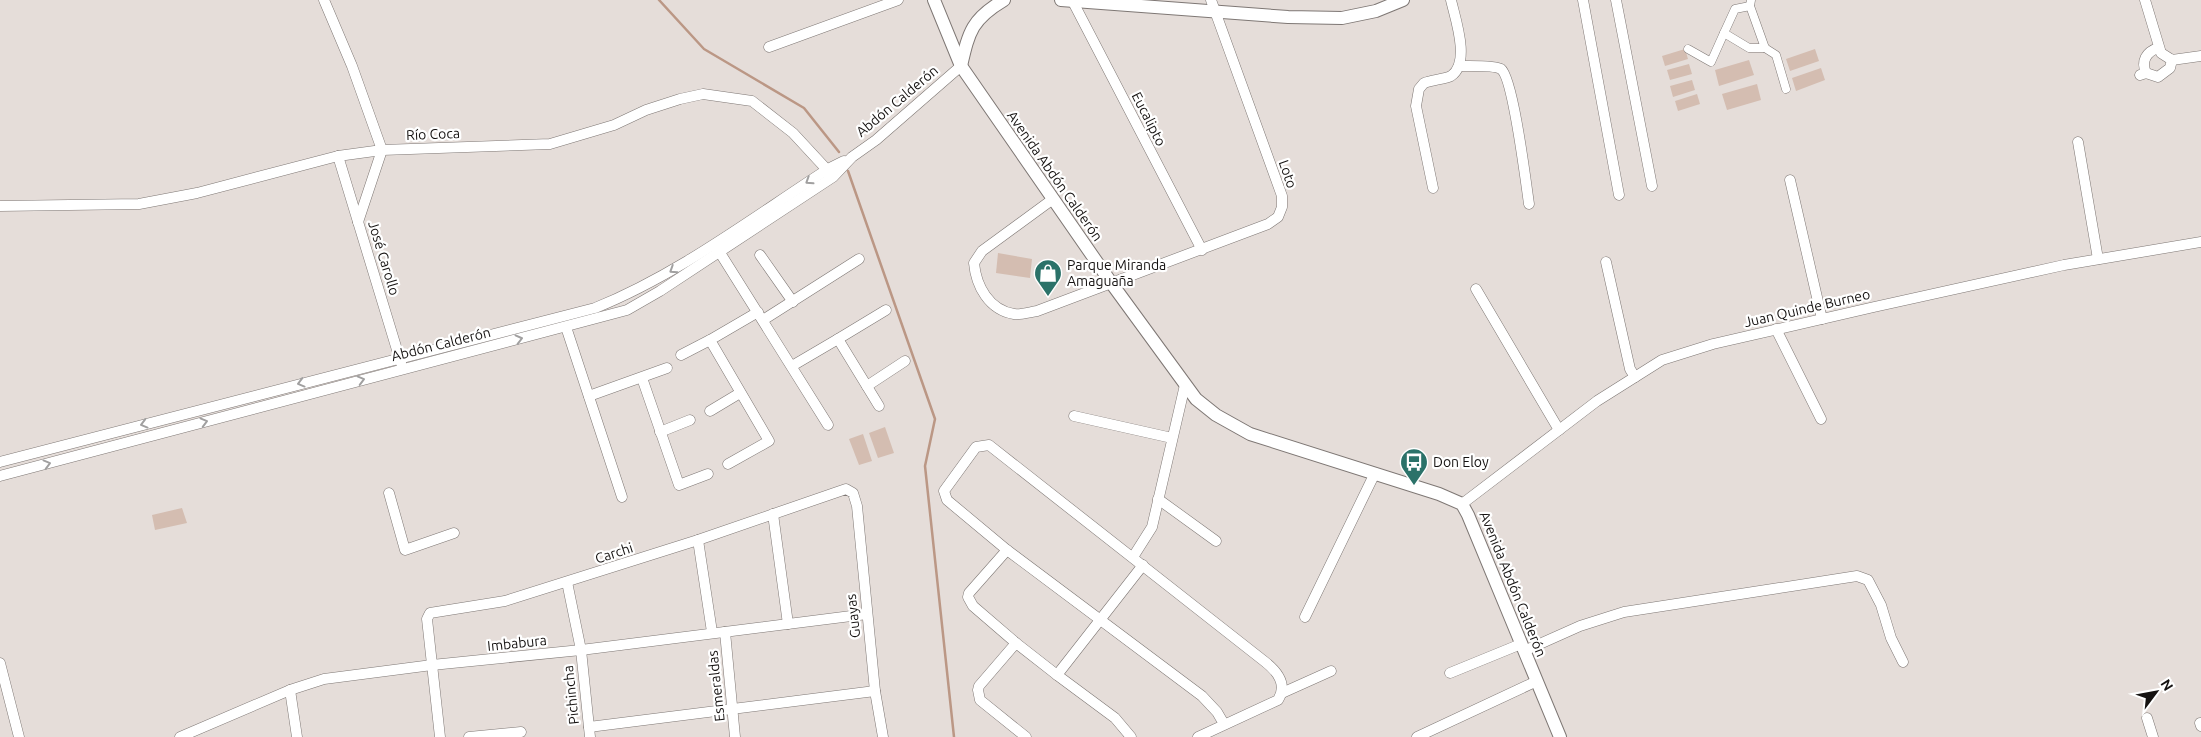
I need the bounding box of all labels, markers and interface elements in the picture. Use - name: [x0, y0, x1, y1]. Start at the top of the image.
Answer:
- street label: Abdón Calderón: [853, 62, 941, 140]
- street label: Eucalipto: [1129, 89, 1169, 149]
- street label: Avenida Abdón Calderón: [1004, 108, 1106, 244]
- street label: Río Coca: [406, 125, 460, 143]
- street label: Loto: [1276, 158, 1300, 190]
- one-way arrow: [805, 175, 815, 184]
- street label: José Carollo: [365, 219, 403, 297]
- place label: Parque Miranda Amaguaña: [1067, 257, 1166, 289]
- shop icon: Parque Miranda Amaguaña: [1033, 258, 1063, 297]
- one-way arrow: [669, 263, 678, 273]
- street label: Juan Quinde Burneo: [1742, 286, 1872, 330]
- street label: Abdón Calderón: [390, 324, 492, 364]
- one-way arrow: [514, 334, 523, 345]
- one-way arrow: [357, 375, 366, 386]
- one-way arrow: [297, 377, 306, 388]
- one-way arrow: [200, 418, 208, 428]
- one-way arrow: [141, 419, 149, 429]
- bus stop icon: Don Eloy: [1399, 447, 1429, 486]
- place label: Don Eloy: [1433, 454, 1489, 470]
- one-way arrow: [43, 459, 51, 469]
- street label: Avenida Abdón Calderón: [1477, 509, 1549, 659]
- street label: Carchi: [593, 539, 635, 567]
- street label: Guayas: [843, 593, 863, 639]
- street label: Imbabura: [486, 632, 548, 654]
- street label: Esmeraldas: [704, 650, 728, 722]
- street label: Pichincha: [560, 665, 582, 725]
- north arrow: [2131, 667, 2181, 717]
- text: N: [2157, 676, 2177, 694]

